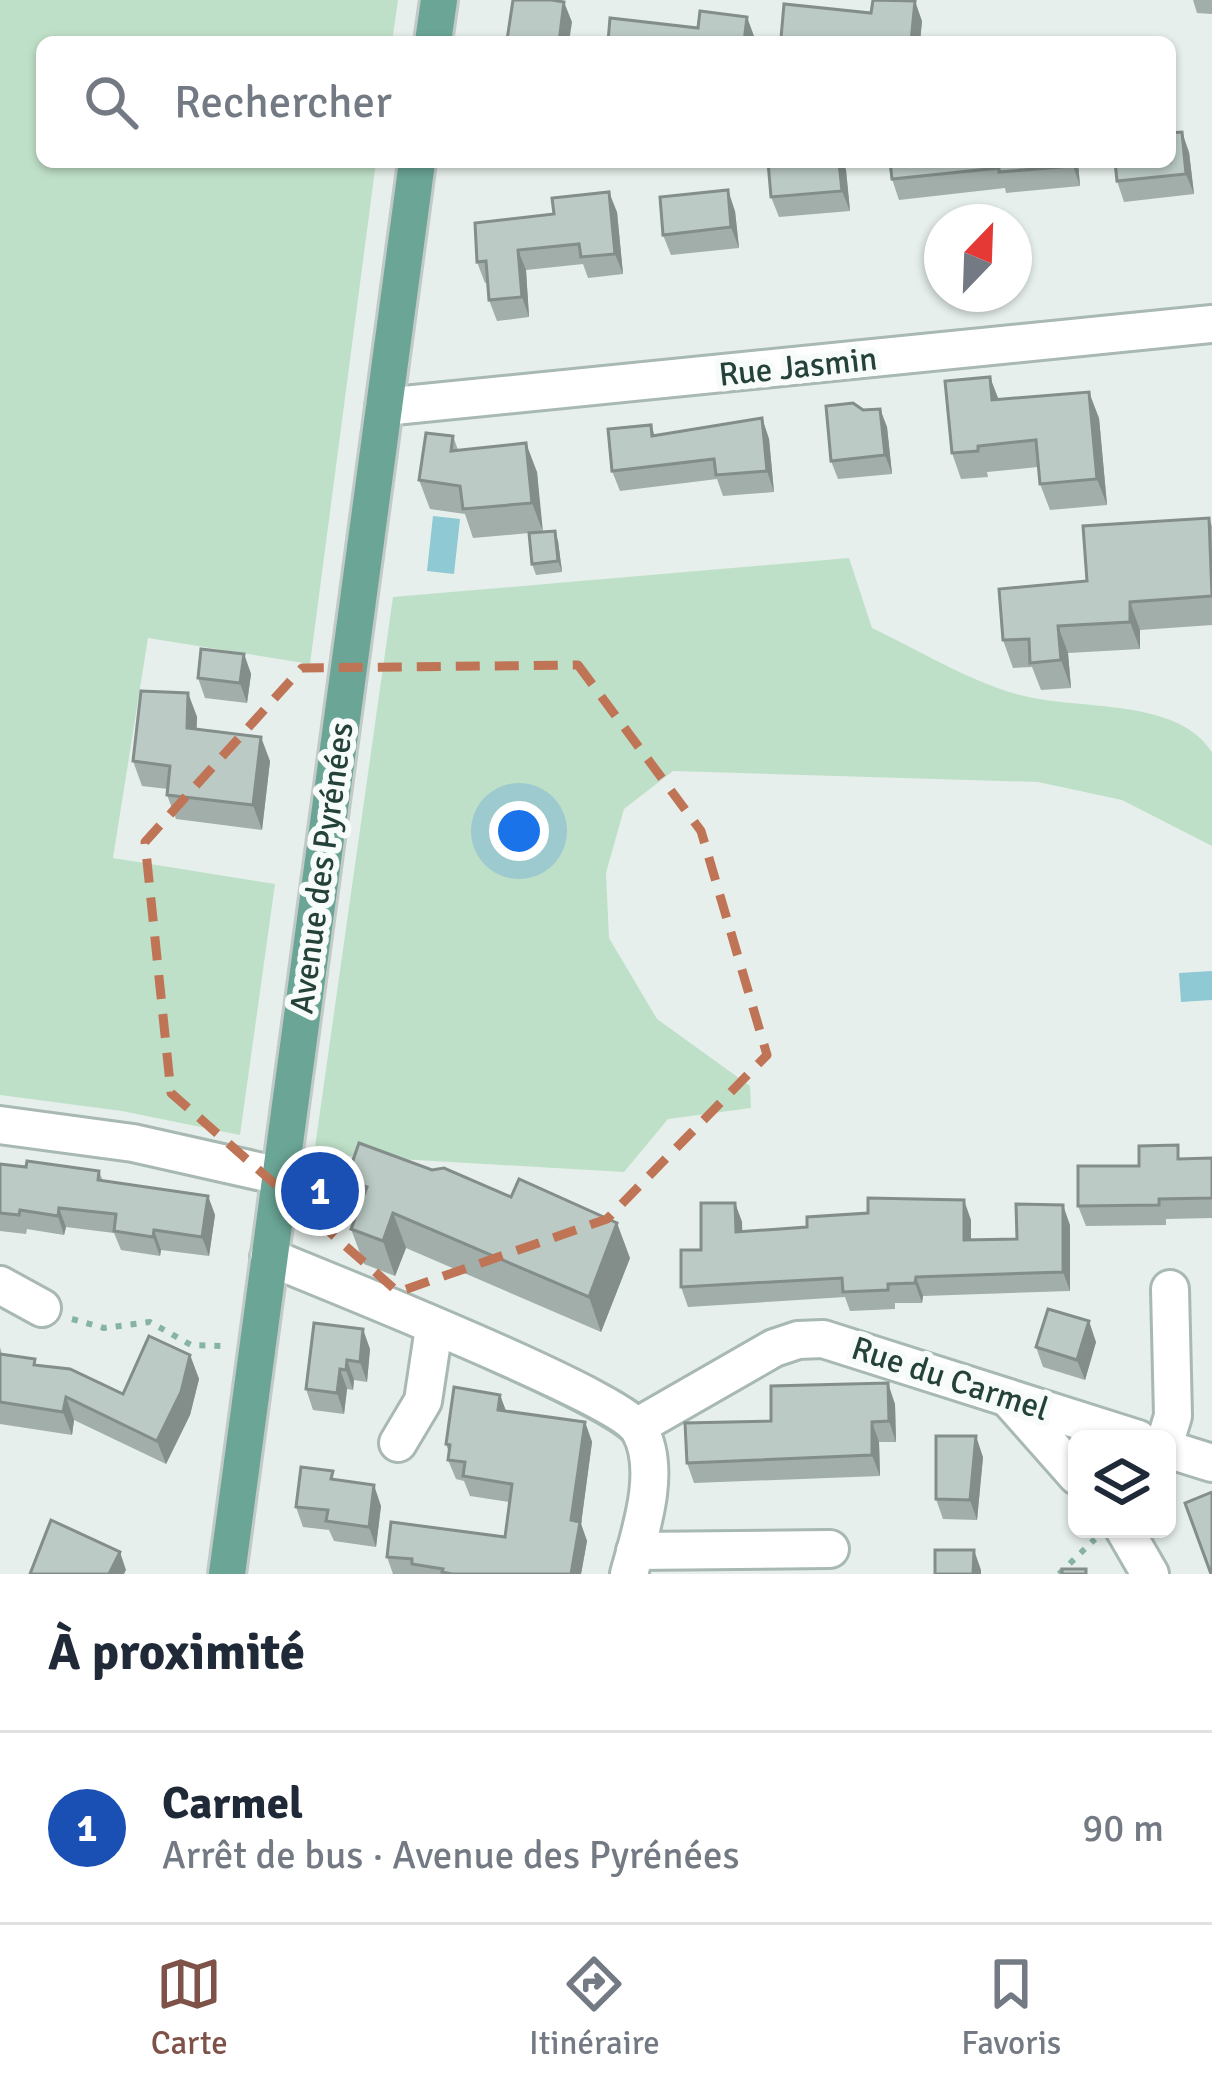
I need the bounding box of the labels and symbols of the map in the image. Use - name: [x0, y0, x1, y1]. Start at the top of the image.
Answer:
- north arrow: [924, 204, 1032, 312]
- street label: Rue Jasmin: [717, 338, 879, 396]
- street label: Avenue des Pyrénées: [281, 720, 363, 1016]
- your location: [489, 801, 549, 861]
- pin: 1: [281, 1146, 359, 1236]
- street label: Rue du Carmel: [846, 1328, 1054, 1430]

